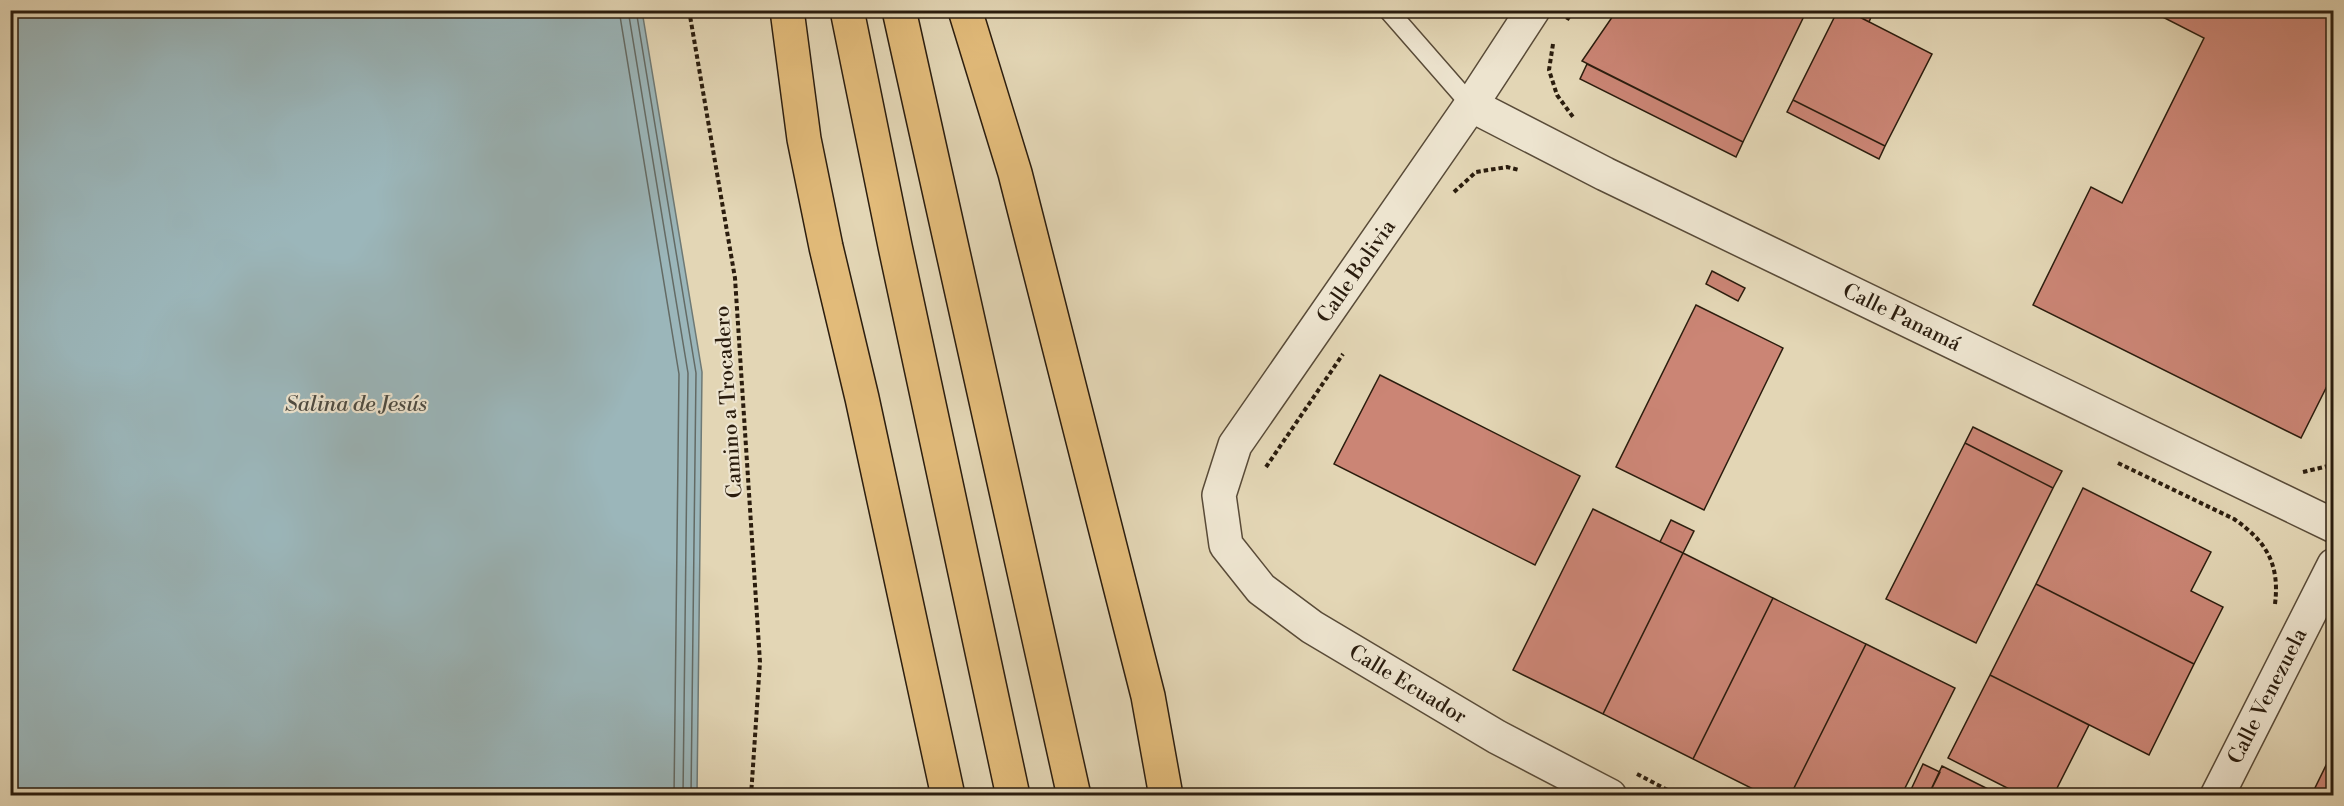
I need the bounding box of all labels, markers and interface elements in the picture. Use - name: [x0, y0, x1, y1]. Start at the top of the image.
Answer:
- street label: Calle Bolivia: [1312, 215, 1402, 328]
- street label: Calle Panamá: [1838, 278, 1965, 358]
- street label: Camino a Trocadero: [709, 305, 749, 499]
- water label: Salina de Jesús: [285, 391, 427, 418]
- street label: Calle Venezuela: [2223, 624, 2313, 769]
- street label: Calle Ecuador: [1344, 639, 1471, 730]

